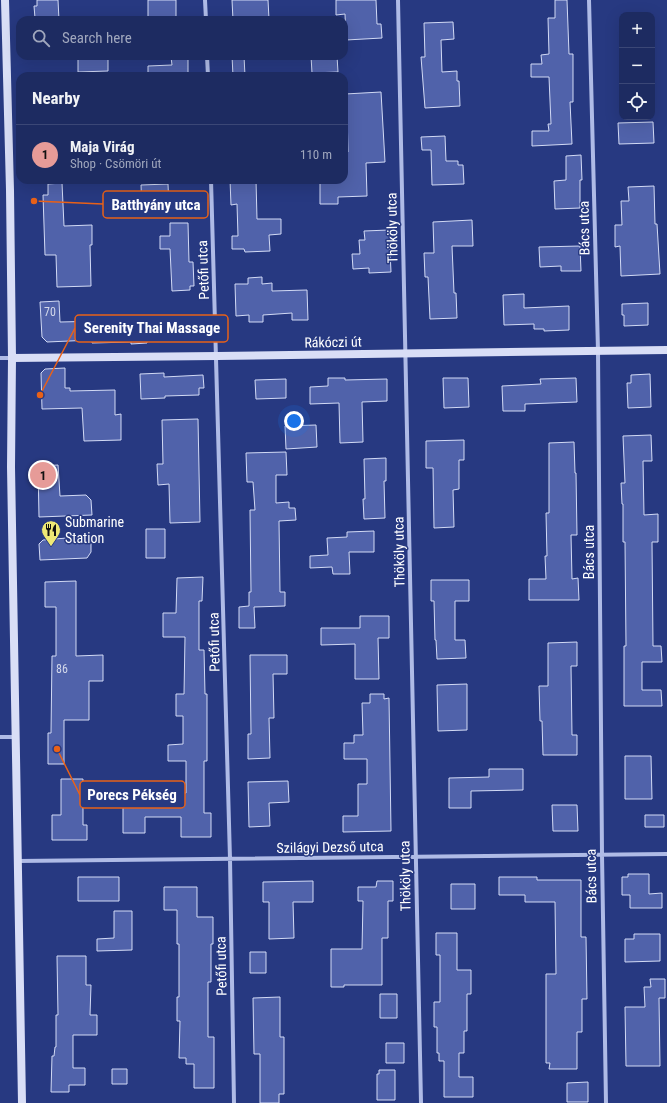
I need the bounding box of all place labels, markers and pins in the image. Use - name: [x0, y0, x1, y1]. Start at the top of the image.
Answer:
- callout: Batthyány utca: [103, 191, 208, 218]
- callout: Serenity Thai Massage: [75, 315, 228, 342]
- pin: 1: [30, 460, 56, 490]
- place label: Submarine Station: [65, 514, 124, 546]
- restaurant icon: Submarine Station: [40, 519, 62, 547]
- callout: Porecs Pékség: [80, 781, 185, 808]

